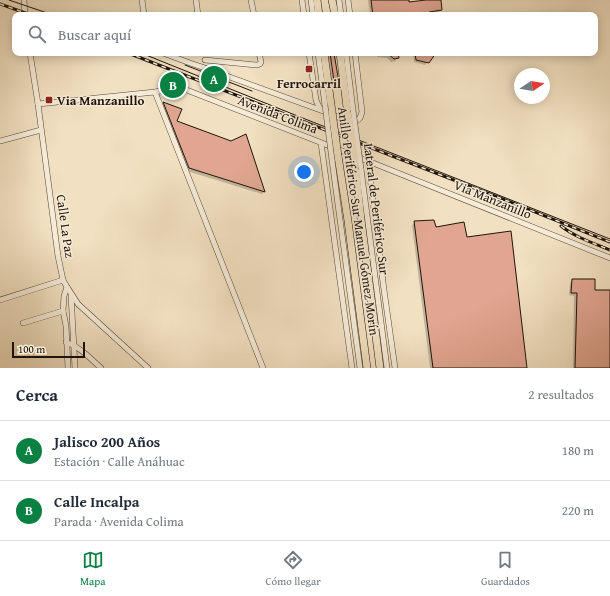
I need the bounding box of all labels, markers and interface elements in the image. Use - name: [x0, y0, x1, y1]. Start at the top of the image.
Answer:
- search box: [12, 12, 598, 56]
- icon: search: [26, 23, 48, 45]
- text: Buscar aquí: [58, 24, 131, 45]
- pin: A: [201, 64, 227, 94]
- marker: Ferrocarril: [304, 64, 314, 74]
- north arrow: [514, 68, 550, 104]
- pin: B: [160, 70, 186, 100]
- place label: Ferrocarril: [277, 74, 341, 93]
- place label: Via Manzanillo: [57, 91, 144, 110]
- street label: Avenida Colima: [235, 91, 321, 139]
- marker: Via Manzanillo: [44, 95, 54, 105]
- street label: Anillo Periférico Sur Manuel Gómez Morín: [333, 105, 384, 337]
- street label: Lateral de Periférico Sur: [359, 142, 394, 277]
- your location: [294, 162, 314, 182]
- street label: Via Manzanillo: [451, 175, 535, 224]
- street label: Calle La Paz: [52, 193, 79, 259]
- scale bar: [12, 340, 85, 359]
- text: 100 m: [18, 341, 45, 357]
- text: Cerca: [16, 382, 58, 407]
- text: 2 resultados: [528, 385, 594, 404]
- text: Jalisco 200 Años: [54, 431, 160, 452]
- text: A: [25, 441, 33, 460]
- text: 180 m: [562, 441, 594, 460]
- text: Estación · Calle Anáhuac: [54, 452, 185, 471]
- text: Calle Incalpa: [54, 491, 140, 512]
- text: B: [25, 501, 33, 520]
- text: 220 m: [562, 501, 594, 520]
- text: Parada · Avenida Colima: [54, 512, 184, 531]
- tab: Mapa: [80, 549, 105, 589]
- tab: Cómo llegar: [266, 549, 321, 589]
- tab: Guardados: [481, 549, 530, 589]

